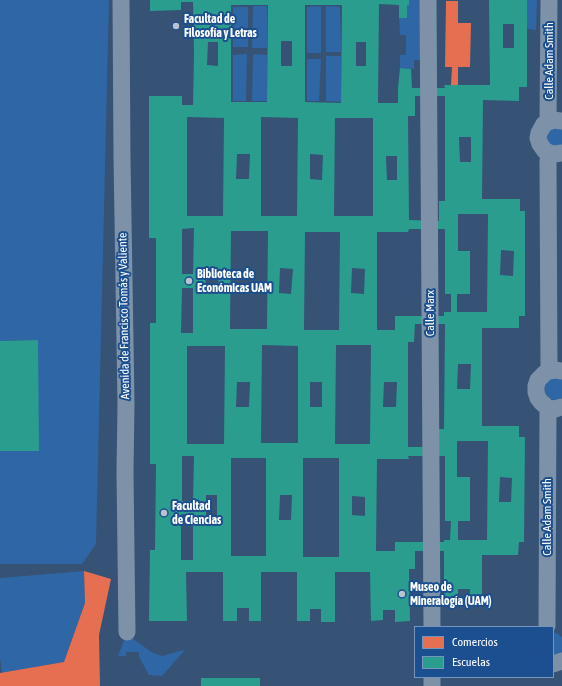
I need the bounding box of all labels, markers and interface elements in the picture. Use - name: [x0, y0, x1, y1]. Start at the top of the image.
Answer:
- place label: Facultad de Filosofía y Letras: [184, 12, 257, 40]
- marker: Facultad de Filosofía y Letras: [171, 21, 181, 31]
- street label: Calle Adam Smith: [542, 22, 556, 100]
- street label: Avenida de Francisco Tomás y Valiente: [115, 232, 133, 400]
- place label: Biblioteca de Económicas UAM: [197, 267, 272, 295]
- marker: Biblioteca de Económicas UAM: [184, 276, 194, 286]
- street label: Calle Marx: [423, 290, 437, 336]
- street label: Calle Adam Smith: [540, 478, 554, 556]
- place label: Facultad de Ciencias: [172, 499, 221, 527]
- marker: Facultad de Ciencias: [159, 508, 169, 518]
- place label: Museo de Mineralogía (UAM): [410, 580, 492, 608]
- marker: Museo de Mineralogía (UAM): [397, 589, 407, 599]
- legend: [414, 626, 554, 678]
- text: Comercios: [452, 635, 498, 649]
- text: Escuelas: [452, 655, 490, 669]

